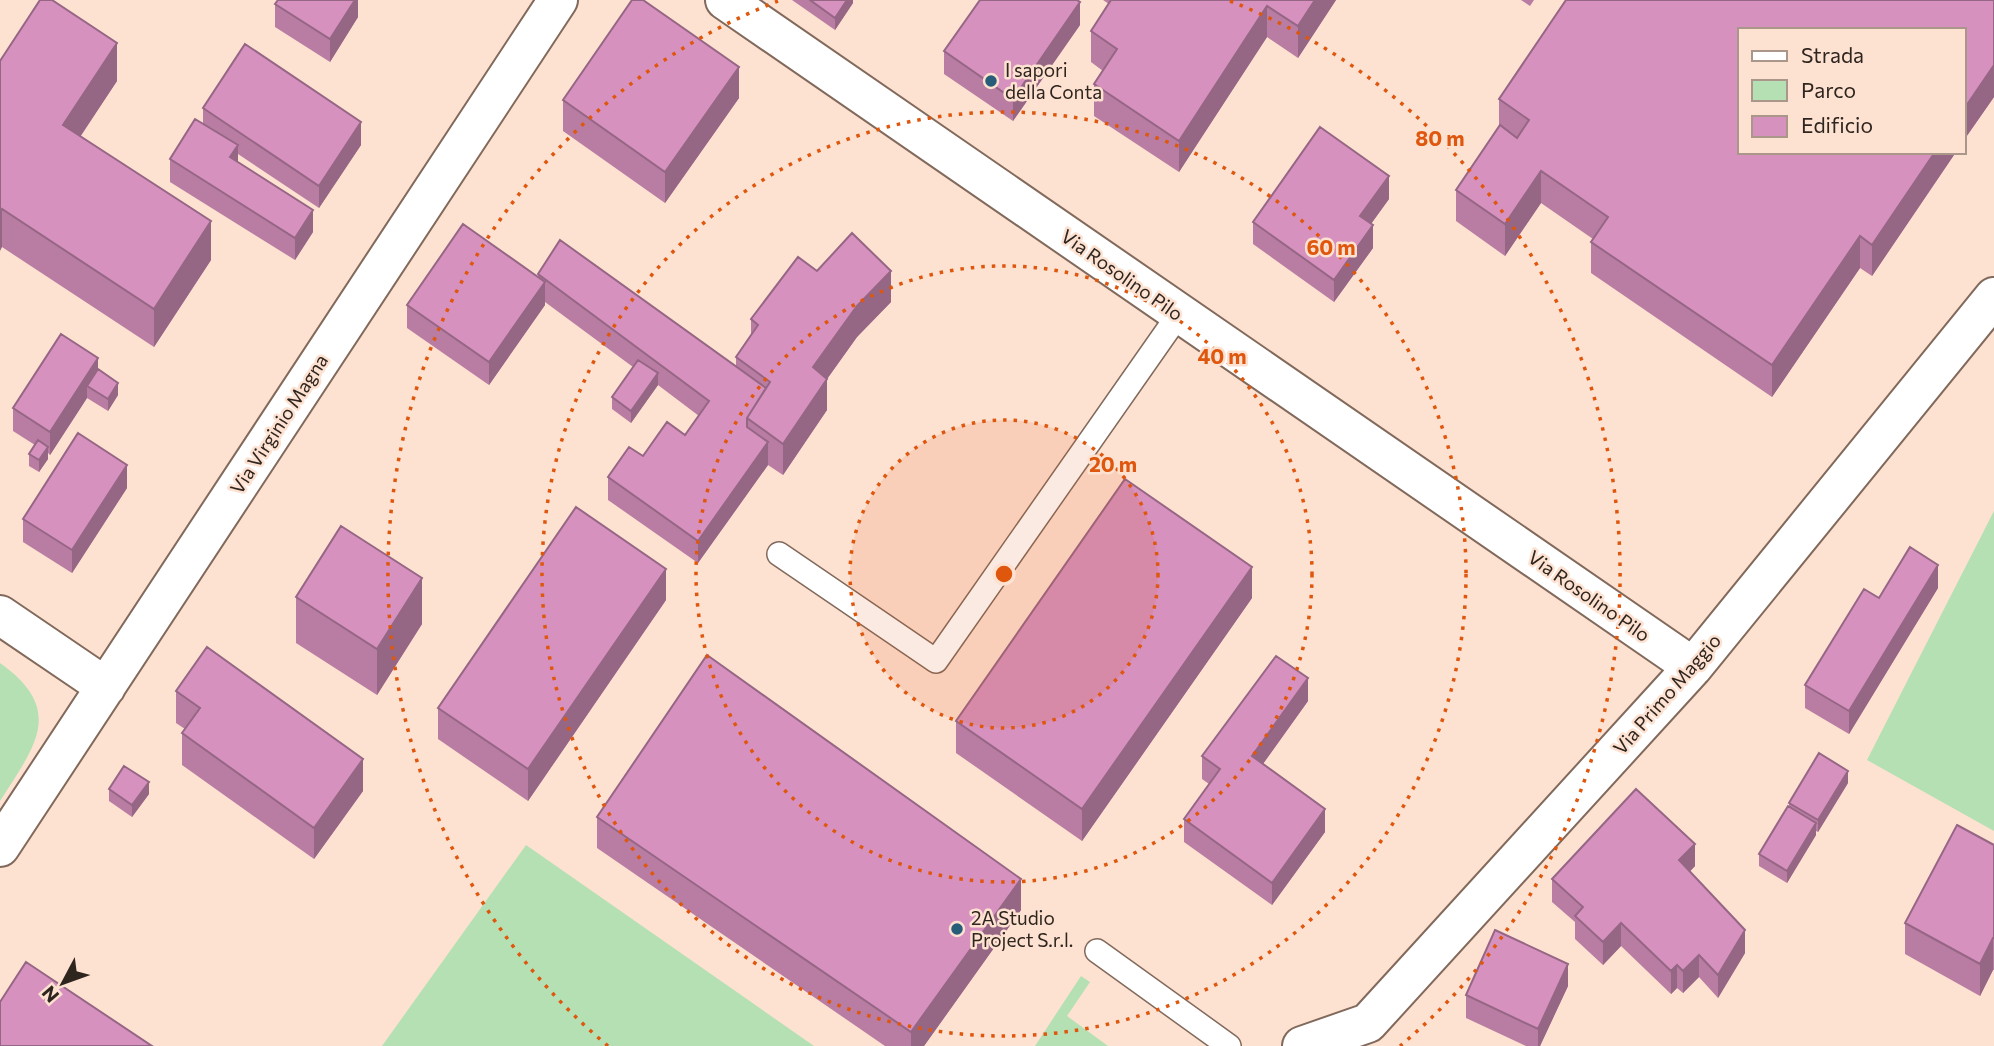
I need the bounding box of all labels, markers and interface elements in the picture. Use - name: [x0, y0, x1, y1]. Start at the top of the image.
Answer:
- legend: [1738, 28, 1966, 154]
- text: Strada: [1801, 42, 1864, 67]
- place label: I sapori della Conta: [1005, 58, 1102, 103]
- marker: I sapori della Conta: [983, 73, 999, 89]
- text: Parco: [1801, 77, 1856, 102]
- text: Edificio: [1801, 112, 1873, 137]
- text: 80 m: [1415, 125, 1465, 150]
- street label: Via Rosolino Pilo: [1057, 224, 1188, 325]
- text: 60 m: [1306, 234, 1356, 259]
- text: 40 m: [1197, 343, 1247, 368]
- street label: Via Virginio Magna: [225, 350, 332, 498]
- text: 20 m: [1089, 451, 1137, 476]
- street label: Via Rosolino Pilo: [1524, 545, 1655, 646]
- centre of rings: [992, 562, 1016, 586]
- street label: Via Primo Maggio: [1608, 629, 1725, 759]
- place label: 2A Studio Project S.r.l.: [971, 906, 1073, 951]
- marker: 2A Studio Project S.r.l.: [949, 921, 965, 937]
- north arrow: [28, 948, 98, 1018]
- text: N: [36, 982, 63, 1007]

